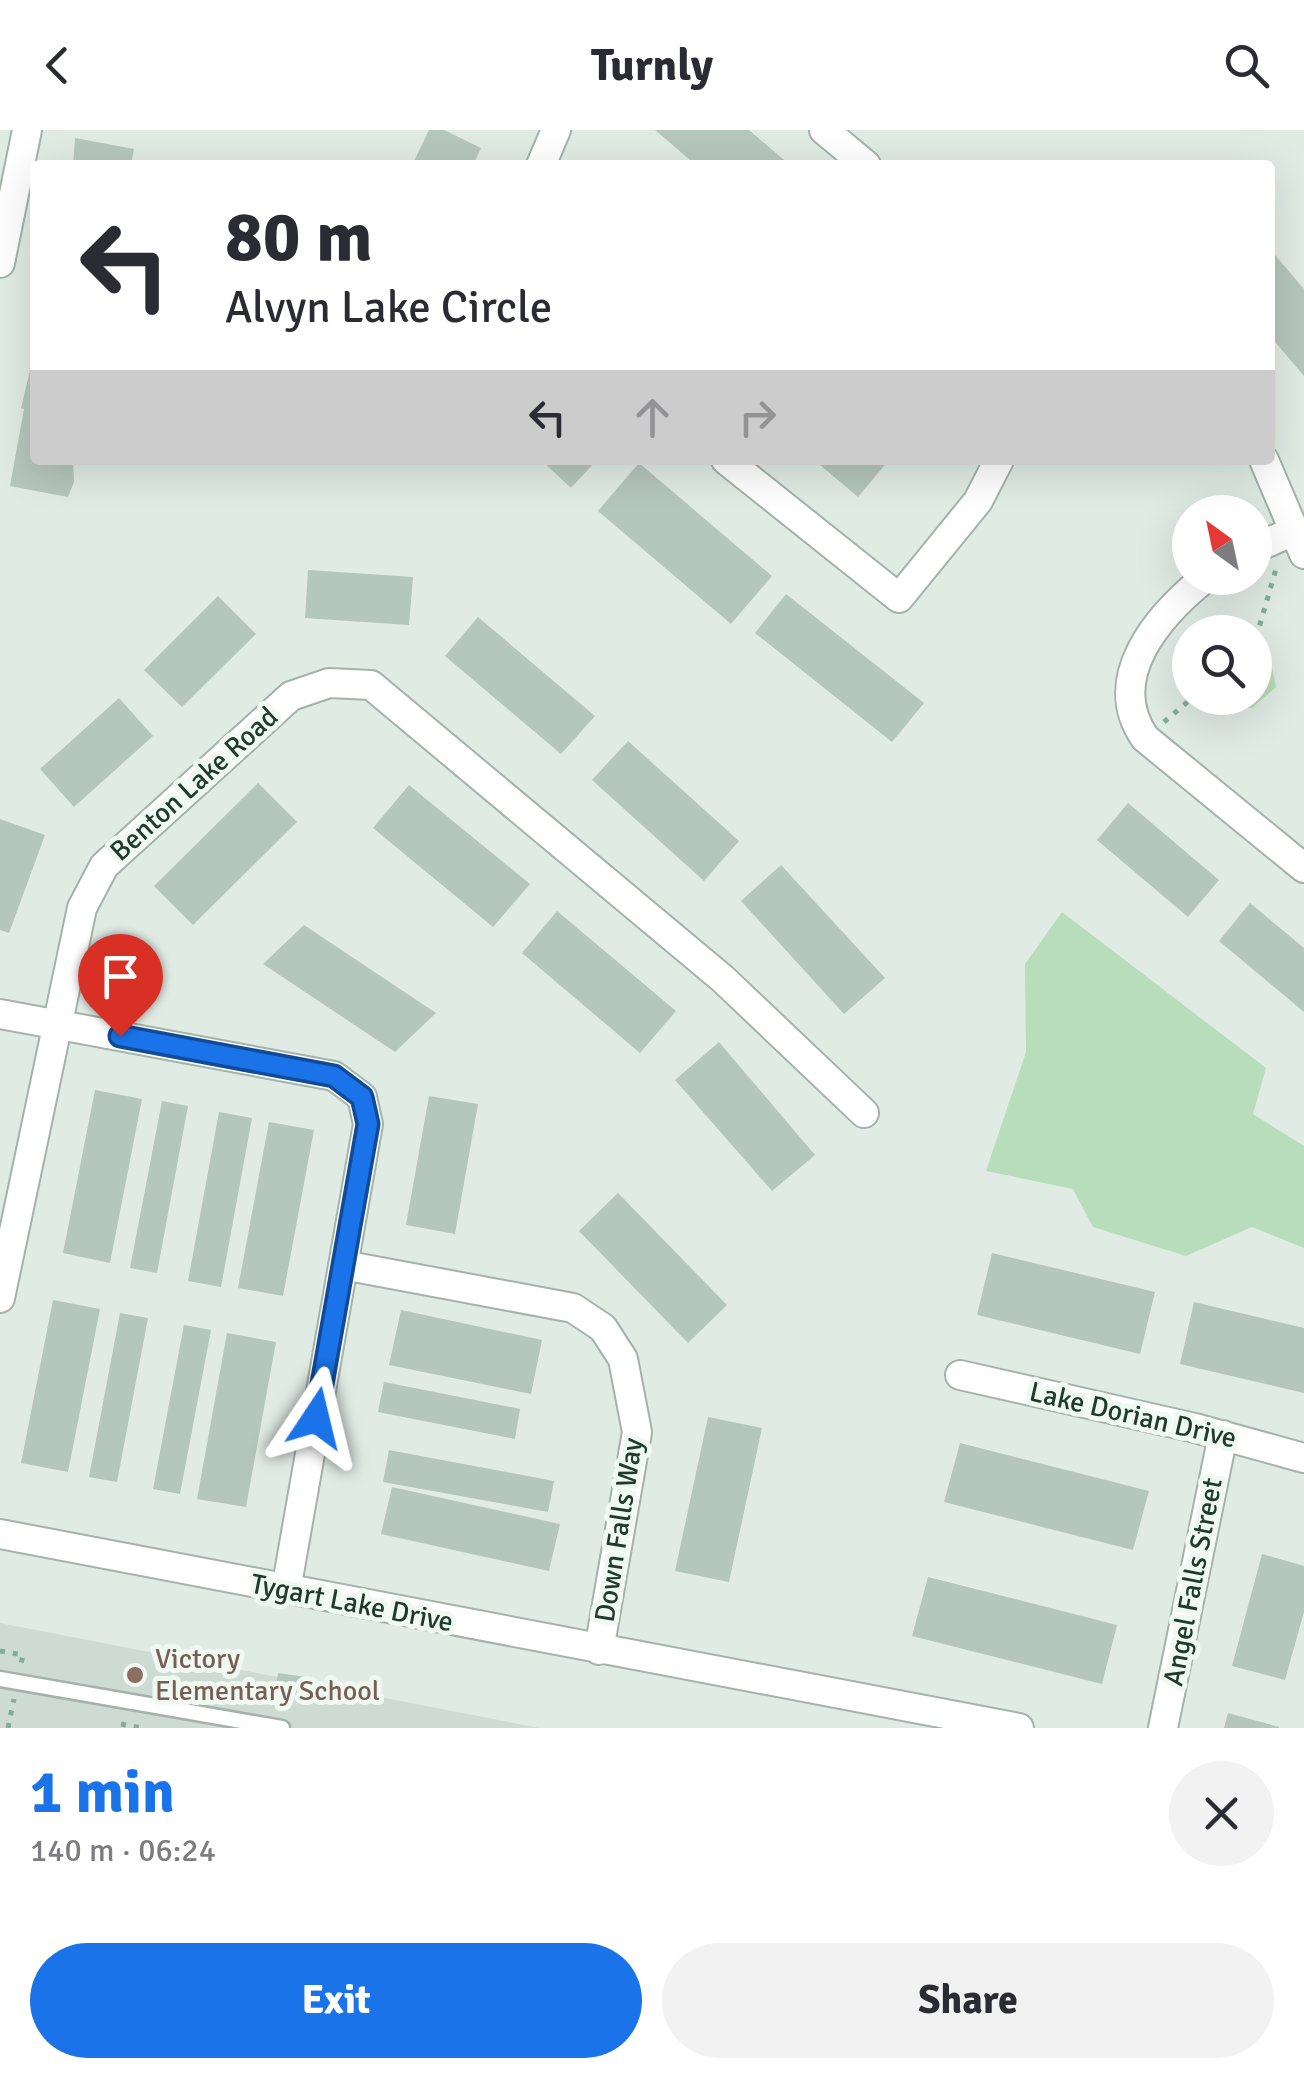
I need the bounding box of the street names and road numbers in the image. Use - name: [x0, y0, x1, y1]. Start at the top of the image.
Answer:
- street label: Benton Lake Road: [103, 700, 285, 868]
- street label: Lake Dorian Drive: [1026, 1375, 1240, 1455]
- street label: Down Falls Way: [588, 1435, 650, 1625]
- street label: Angel Falls Street: [1156, 1475, 1230, 1689]
- street label: Tygart Lake Drive: [248, 1567, 456, 1639]

